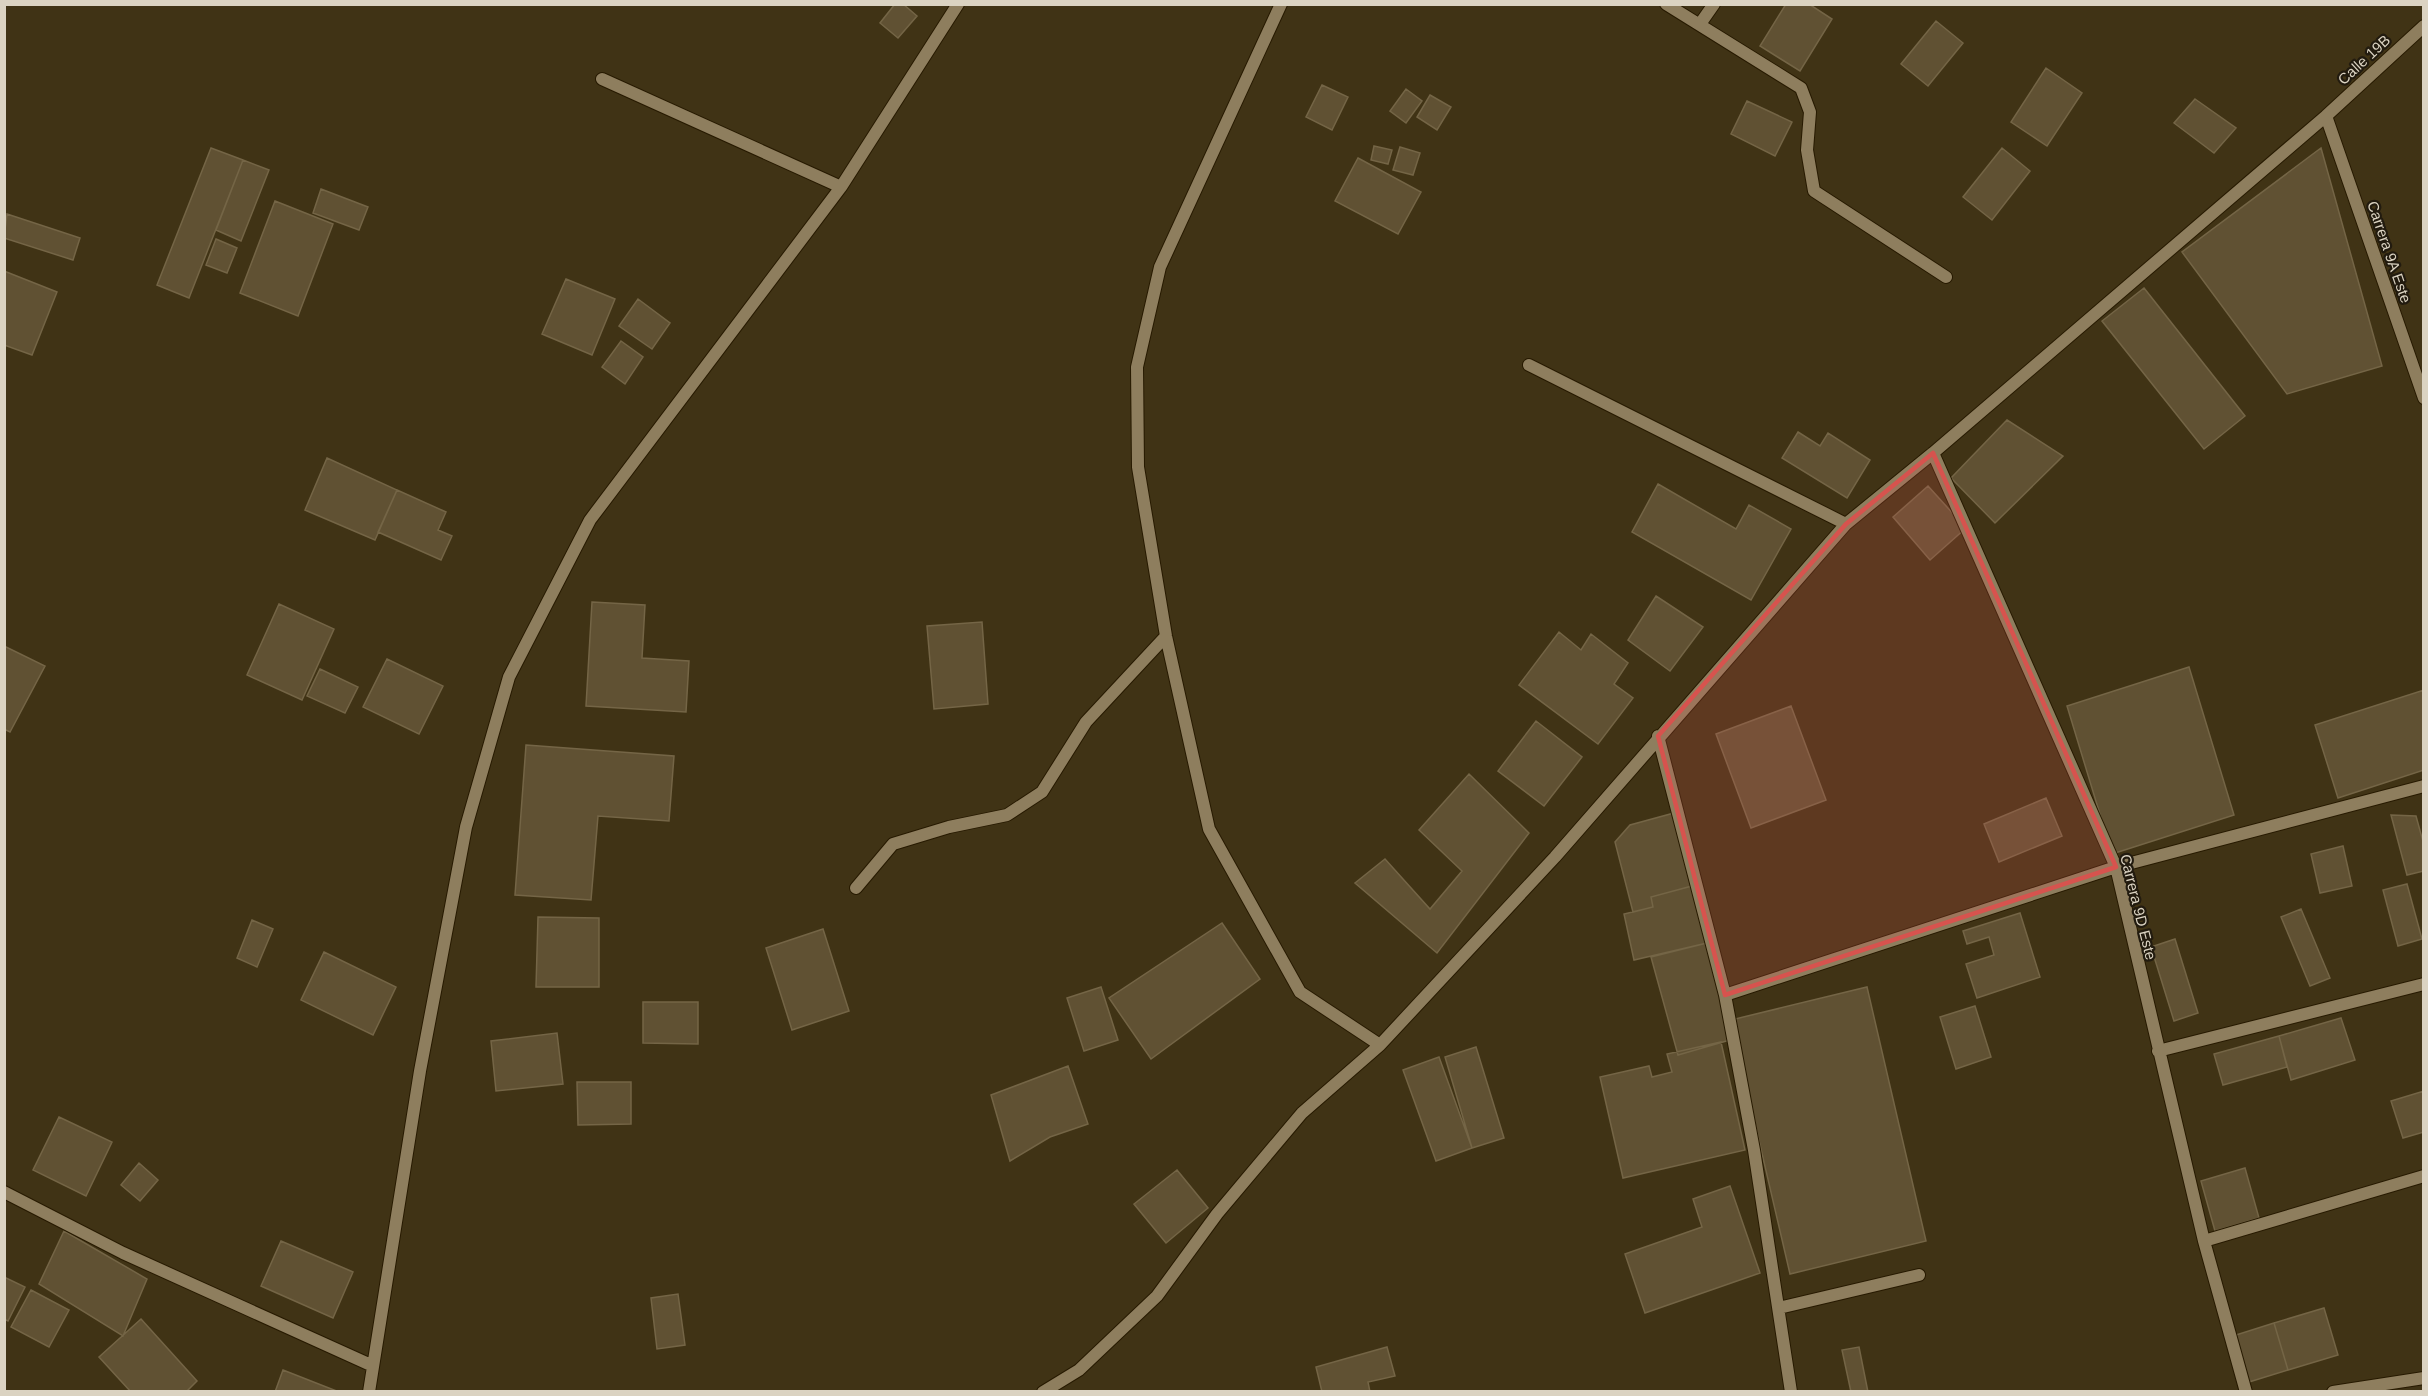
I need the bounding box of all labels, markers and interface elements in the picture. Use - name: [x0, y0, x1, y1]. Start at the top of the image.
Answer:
- street label: Calle 19B: [2334, 31, 2393, 88]
- street label: Carrera 9A Este: [2364, 199, 2415, 305]
- street label: Carrera 9D Este: [2117, 852, 2160, 962]

